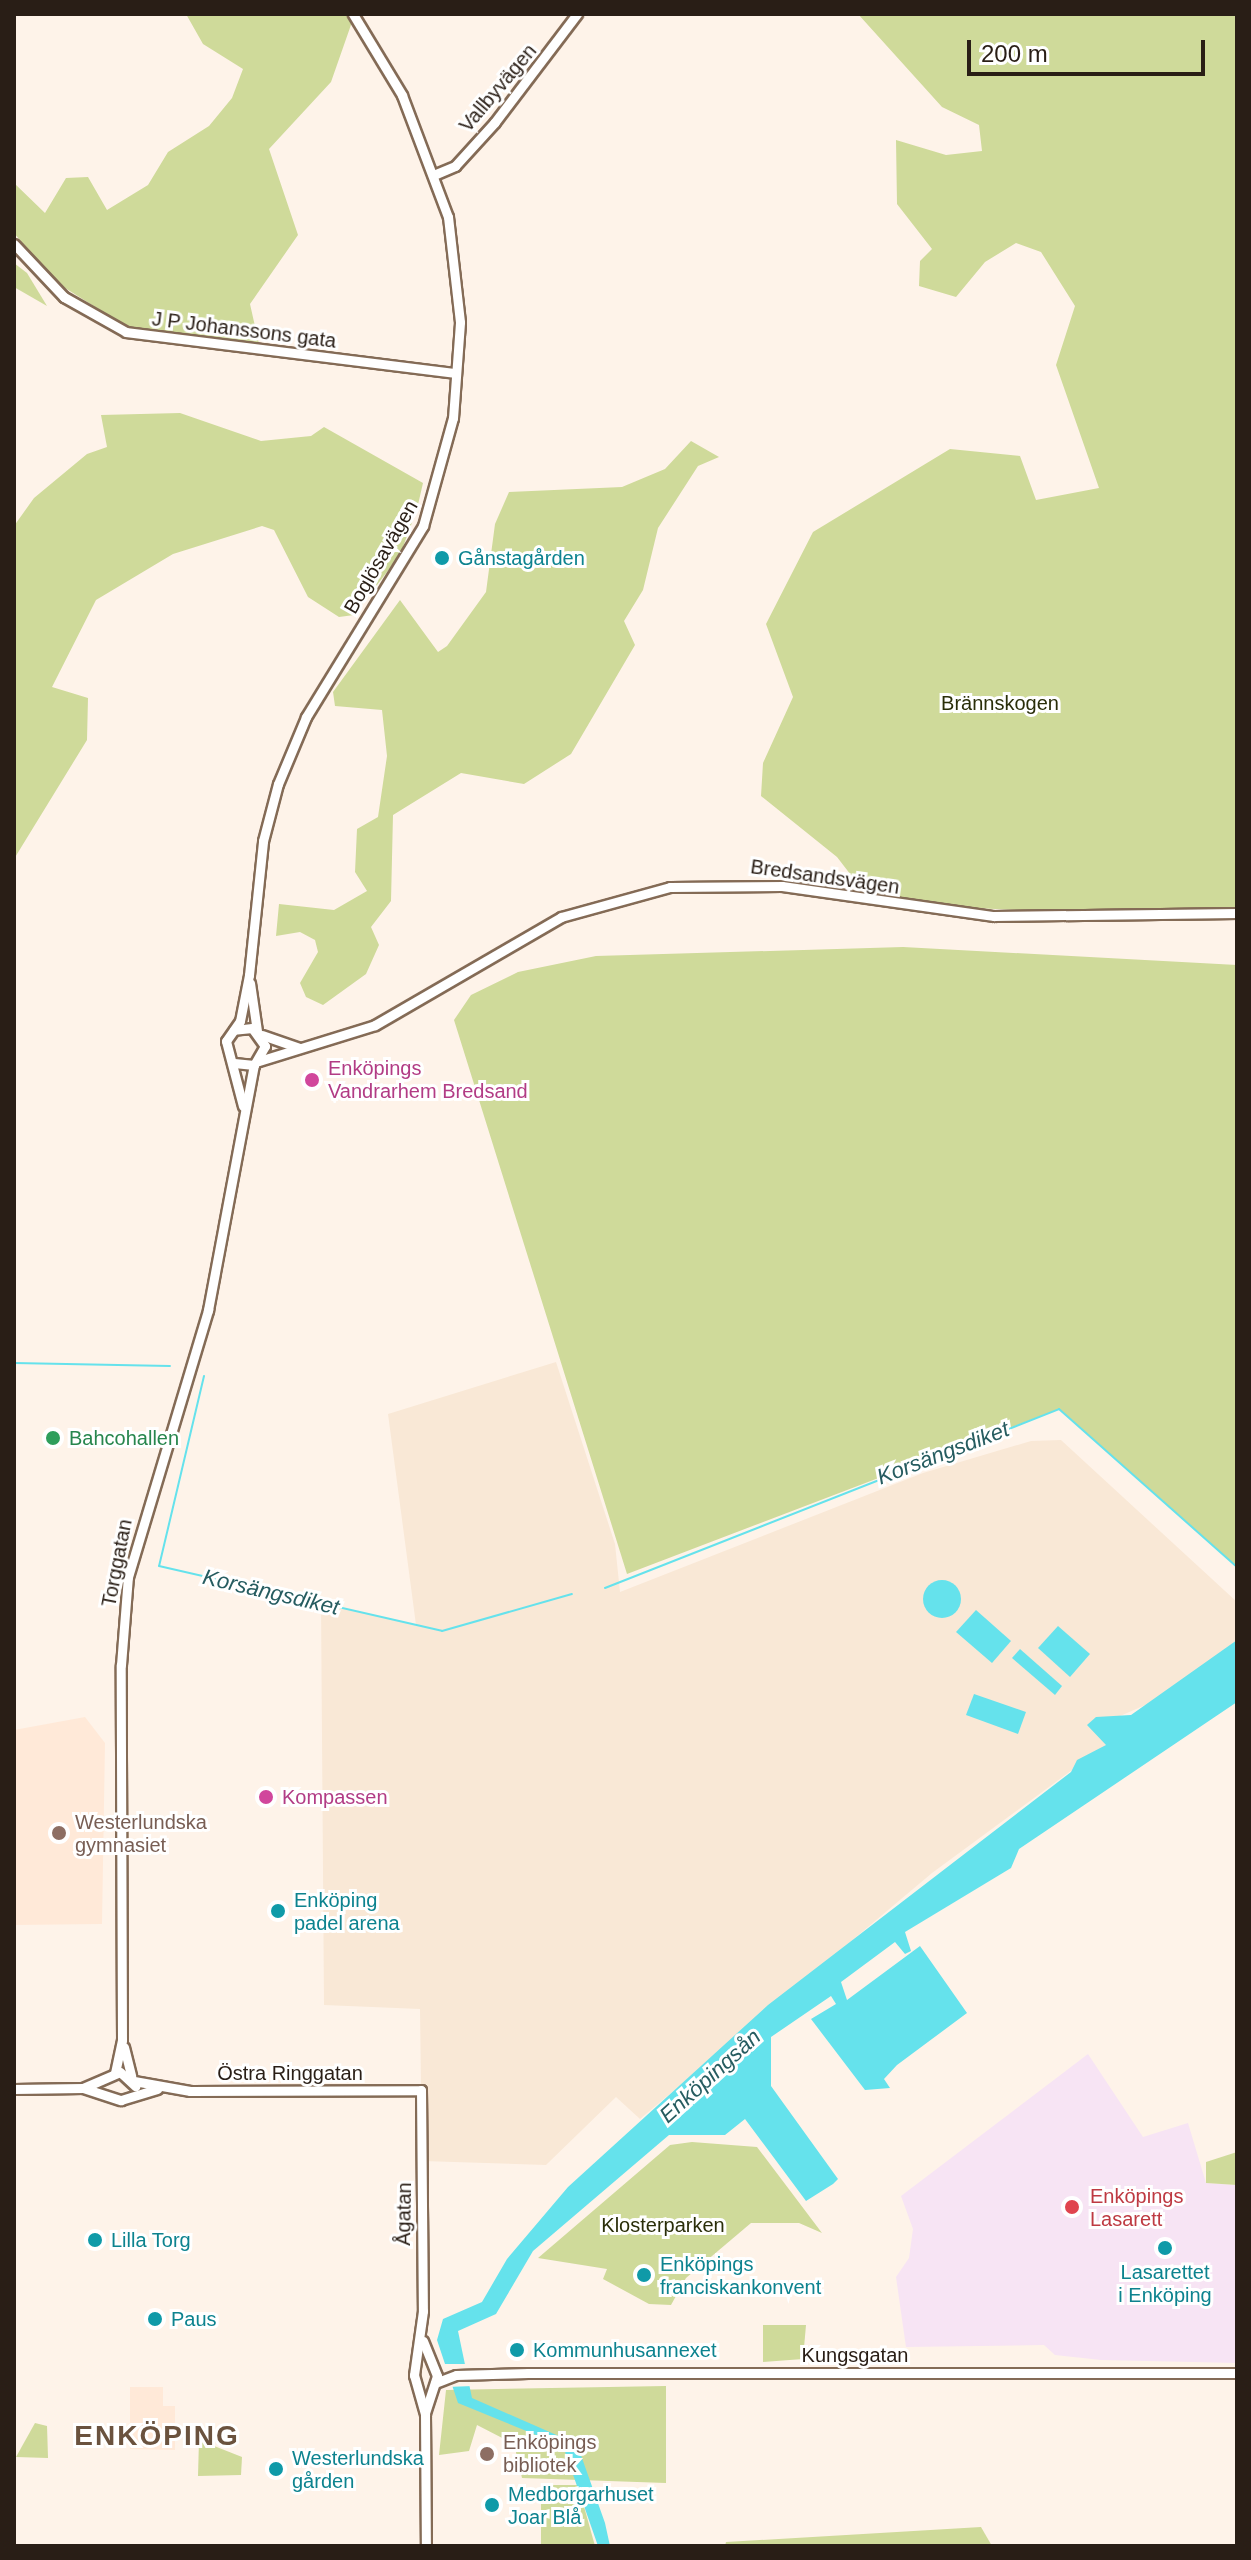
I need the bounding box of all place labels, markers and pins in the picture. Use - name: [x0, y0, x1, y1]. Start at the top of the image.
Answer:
- place label: Gånstagården: [458, 546, 585, 570]
- marker: Gånstagården: [433, 549, 451, 567]
- place label: Enköpings Vandrarhem Bredsand: [328, 1056, 528, 1103]
- marker: Enköpings Vandrarhem Bredsand: [303, 1071, 321, 1089]
- place label: Bahcohallen: [69, 1426, 179, 1450]
- marker: Bahcohallen: [44, 1429, 62, 1447]
- place label: Kompassen: [282, 1785, 388, 1809]
- marker: Kompassen: [257, 1788, 275, 1806]
- place label: Westerlundska gymnasiet: [75, 1810, 207, 1857]
- marker: Westerlundska gymnasiet: [50, 1824, 68, 1842]
- place label: Enköping padel arena: [294, 1888, 400, 1935]
- marker: Enköping padel arena: [269, 1902, 287, 1920]
- place label: Enköpings Lasarett: [1090, 2184, 1183, 2231]
- marker: Enköpings Lasarett: [1061, 2196, 1083, 2218]
- place label: Lilla Torg: [111, 2228, 191, 2252]
- marker: Lilla Torg: [86, 2231, 104, 2249]
- marker: Lasarettet i Enköping: [1156, 2239, 1174, 2257]
- place label: Enköpings franciskankonvent: [660, 2252, 821, 2299]
- place label: Lasarettet i Enköping: [1118, 2260, 1212, 2307]
- marker: Enköpings franciskankonvent: [635, 2266, 653, 2284]
- place label: Paus: [171, 2307, 217, 2331]
- marker: Paus: [146, 2310, 164, 2328]
- place label: Kommunhusannexet: [533, 2338, 716, 2362]
- marker: Kommunhusannexet: [508, 2341, 526, 2359]
- place label: Enköpings bibliotek: [503, 2430, 596, 2477]
- marker: Enköpings bibliotek: [478, 2445, 496, 2463]
- place label: Westerlundska gården: [292, 2446, 424, 2493]
- marker: Westerlundska gården: [267, 2460, 285, 2478]
- place label: Medborgarhuset Joar Blå: [508, 2482, 654, 2529]
- marker: Medborgarhuset Joar Blå: [483, 2496, 501, 2514]

